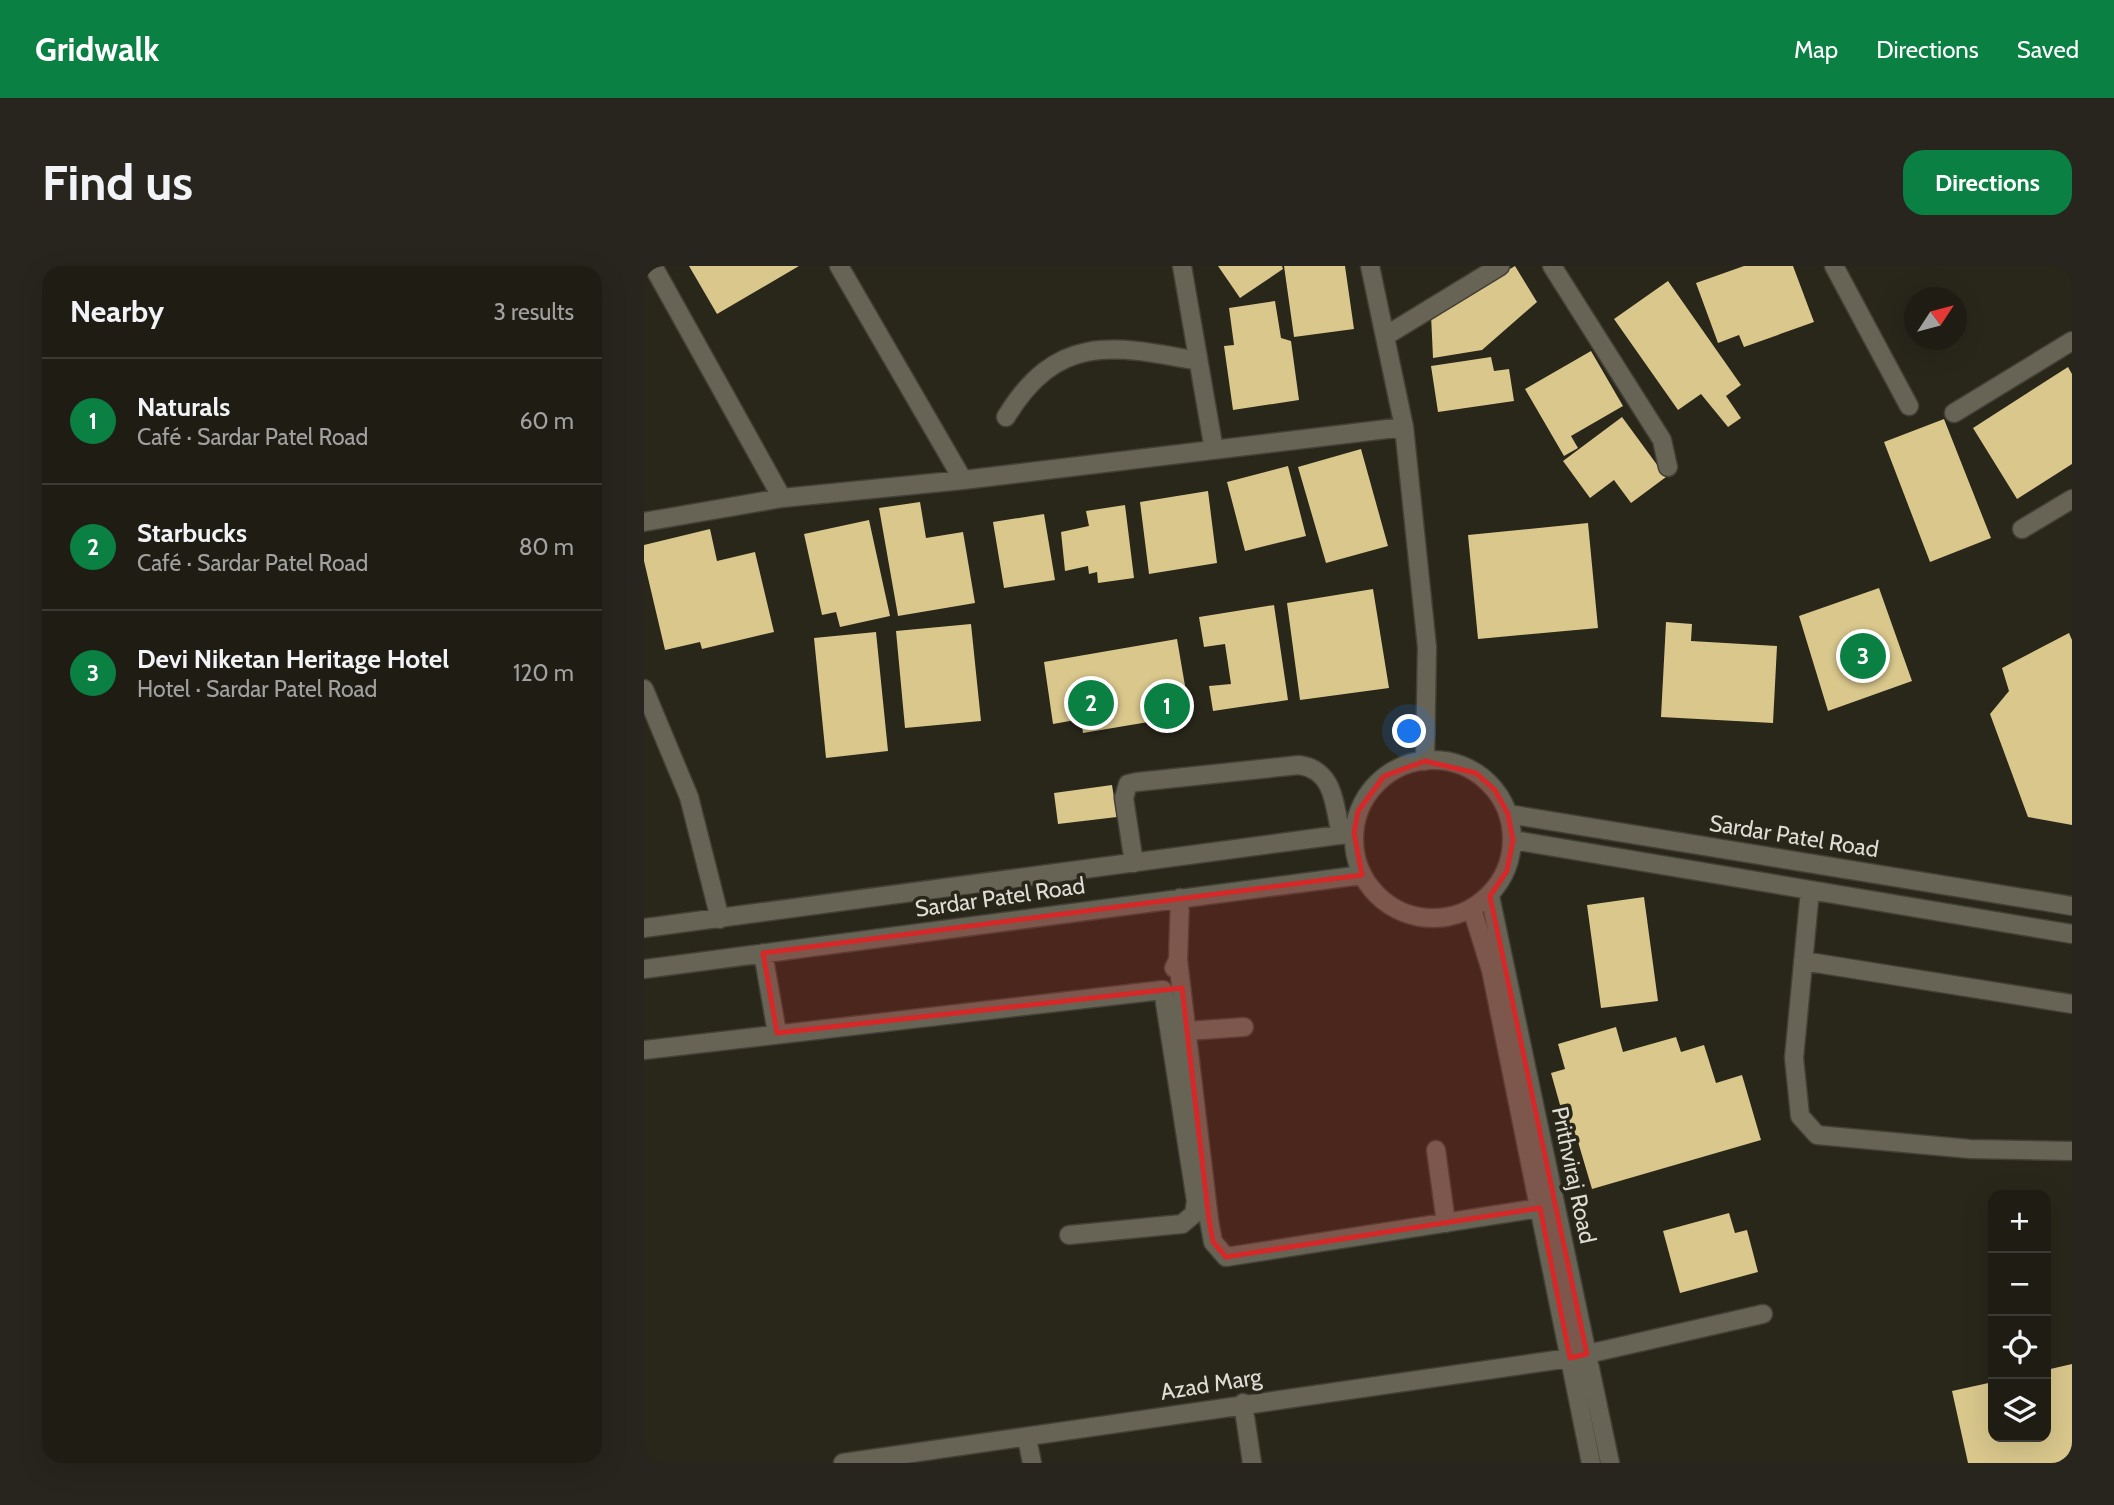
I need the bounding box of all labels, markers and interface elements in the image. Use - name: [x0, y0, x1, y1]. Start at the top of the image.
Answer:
- text: Gridwalk: [35, 29, 159, 69]
- text: Map: [1794, 35, 1838, 64]
- text: Directions: [1876, 35, 1979, 64]
- text: Saved: [2017, 35, 2079, 64]
- button: Directions: [1903, 150, 2072, 215]
- text: Find us: [42, 153, 193, 212]
- north arrow: [1904, 287, 1967, 350]
- text: Nearby: [70, 293, 164, 330]
- text: 3 results: [493, 298, 574, 326]
- text: Naturals: [137, 391, 230, 423]
- text: 1: [89, 407, 97, 435]
- text: 60 m: [520, 407, 574, 435]
- text: Café · Sardar Patel Road: [137, 423, 368, 451]
- text: Starbucks: [137, 517, 247, 549]
- text: 2: [87, 533, 99, 561]
- text: 80 m: [519, 533, 574, 561]
- text: Café · Sardar Patel Road: [137, 549, 368, 577]
- pin: 3: [1840, 630, 1886, 682]
- text: Devi Niketan Heritage Hotel: [137, 643, 449, 675]
- text: 3: [87, 659, 99, 687]
- text: 120 m: [513, 659, 574, 687]
- text: Hotel · Sardar Patel Road: [137, 675, 377, 703]
- pin: 2: [1068, 677, 1114, 729]
- pin: 1: [1144, 680, 1190, 732]
- your location: [1392, 714, 1426, 748]
- street label: Sardar Patel Road: [1707, 809, 1881, 863]
- street label: Sardar Patel Road: [913, 871, 1087, 923]
- street label: Prithviraj Road: [1546, 1104, 1602, 1246]
- map controls: [1988, 1190, 2051, 1442]
- button: +: [1988, 1190, 2051, 1253]
- button: −: [1988, 1253, 2051, 1316]
- button: locate: [1988, 1316, 2051, 1379]
- street label: Azad Marg: [1158, 1362, 1264, 1406]
- button: layers: [1988, 1379, 2051, 1442]

